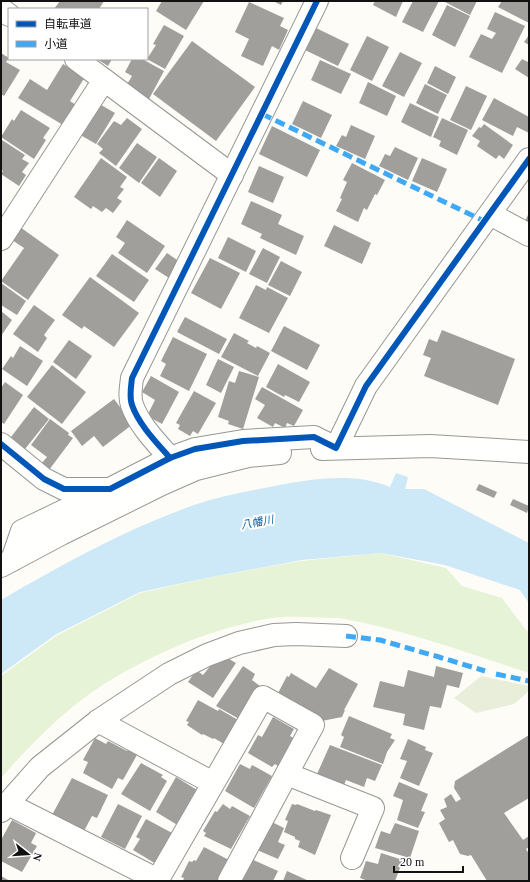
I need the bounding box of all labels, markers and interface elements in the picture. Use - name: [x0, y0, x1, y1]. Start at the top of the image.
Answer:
- legend: [8, 8, 148, 60]
- text: 自転車道: [44, 17, 92, 31]
- text: 小道: [44, 37, 68, 51]
- water label: 八幡川: [240, 513, 275, 531]
- north arrow: [8, 834, 48, 874]
- scale bar: [394, 848, 463, 874]
- text: N: [31, 851, 44, 863]
- text: 20 m: [400, 855, 425, 869]

